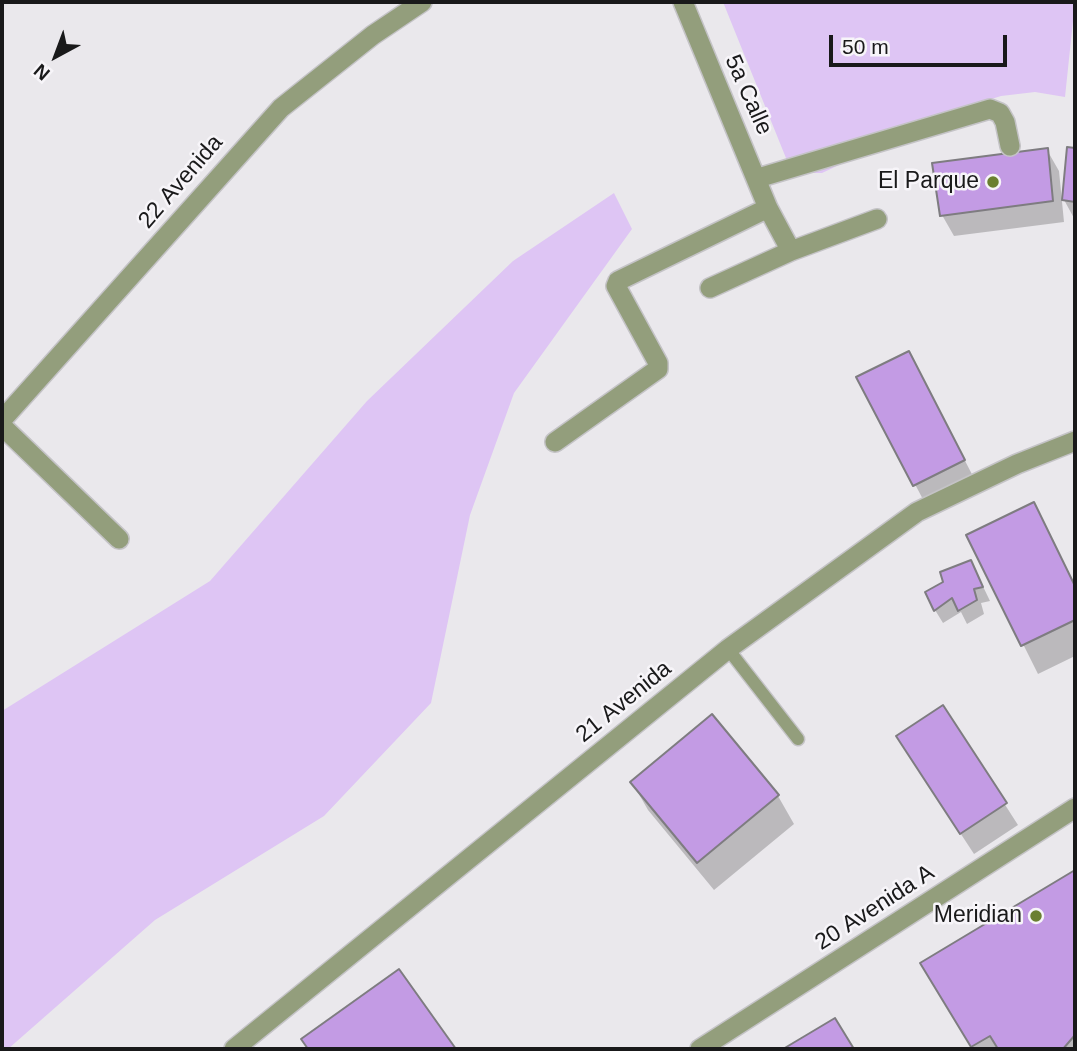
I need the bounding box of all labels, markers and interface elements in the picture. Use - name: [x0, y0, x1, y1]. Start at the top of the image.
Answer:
- north arrow: [21, 21, 91, 91]
- scale bar: [832, 21, 1010, 65]
- text: 50 m: [842, 35, 889, 58]
- street label: 5a Calle: [718, 51, 778, 139]
- text: N: [30, 60, 54, 85]
- street label: 22 Avenida: [133, 130, 229, 234]
- place label: El Parque: [878, 168, 979, 196]
- marker: El Parque: [985, 174, 1001, 190]
- street label: 21 Avenida: [571, 655, 677, 749]
- street label: 20 Avenida A: [810, 859, 940, 957]
- place label: Meridian: [934, 902, 1022, 930]
- marker: Meridian: [1028, 908, 1044, 924]

